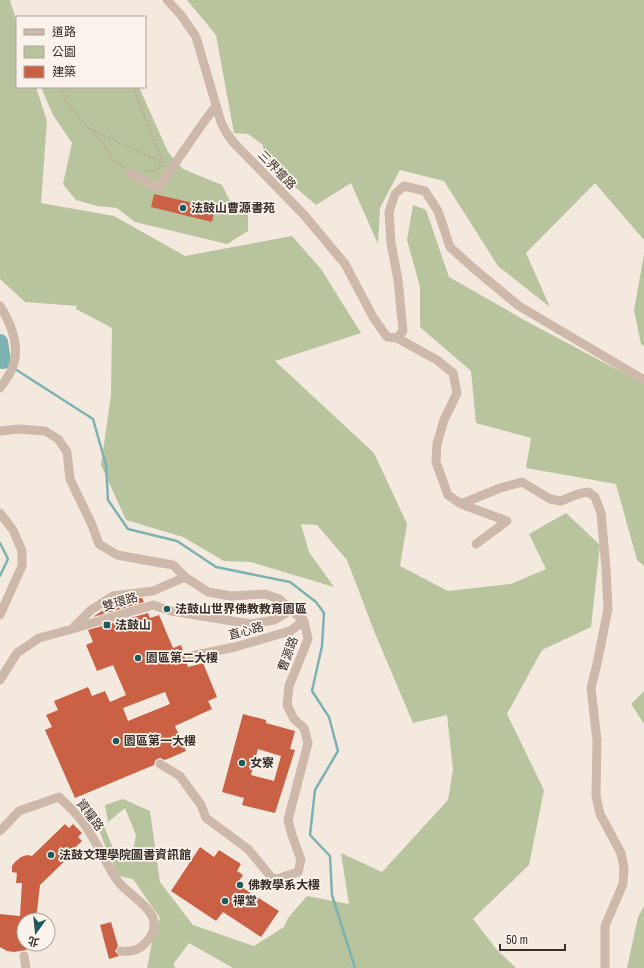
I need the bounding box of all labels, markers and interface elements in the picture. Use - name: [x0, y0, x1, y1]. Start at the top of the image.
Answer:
- legend: [16, 16, 146, 88]
- text: 道路: [52, 24, 76, 40]
- text: 公園: [52, 44, 76, 60]
- text: 建築: [52, 64, 76, 80]
- street label: 三界壇路: [255, 147, 299, 193]
- place label: 法鼓山曹源書苑: [191, 200, 275, 216]
- marker: 法鼓山曹源書苑: [178, 203, 188, 213]
- street label: 雙環路: [100, 589, 140, 615]
- place label: 法鼓山世界佛教教育園區: [175, 601, 307, 617]
- marker: 法鼓山世界佛教教育園區: [162, 604, 172, 614]
- place label: 法鼓山: [115, 617, 151, 633]
- street label: 直心路: [227, 619, 265, 643]
- marker: 法鼓山: [102, 620, 112, 630]
- street label: 曹源路: [274, 634, 302, 674]
- place label: 園區第二大樓: [146, 650, 218, 666]
- marker: 園區第二大樓: [133, 653, 143, 663]
- place label: 園區第一大樓: [124, 733, 196, 749]
- marker: 園區第一大樓: [111, 736, 121, 746]
- place label: 女寮: [250, 755, 274, 771]
- marker: 女寮: [237, 758, 247, 768]
- street label: 資糧路: [73, 796, 107, 834]
- place label: 法鼓文理學院圖書資訊館: [59, 847, 191, 863]
- marker: 法鼓文理學院圖書資訊館: [46, 850, 56, 860]
- place label: 佛教學系大樓: [248, 877, 320, 893]
- marker: 佛教學系大樓: [235, 880, 245, 890]
- place label: 禪堂: [233, 893, 257, 909]
- marker: 禪堂: [220, 896, 230, 906]
- north arrow: [16, 912, 56, 952]
- scale bar: [500, 926, 565, 952]
- text: 50 m: [506, 932, 528, 948]
- text: 北: [26, 933, 41, 950]

